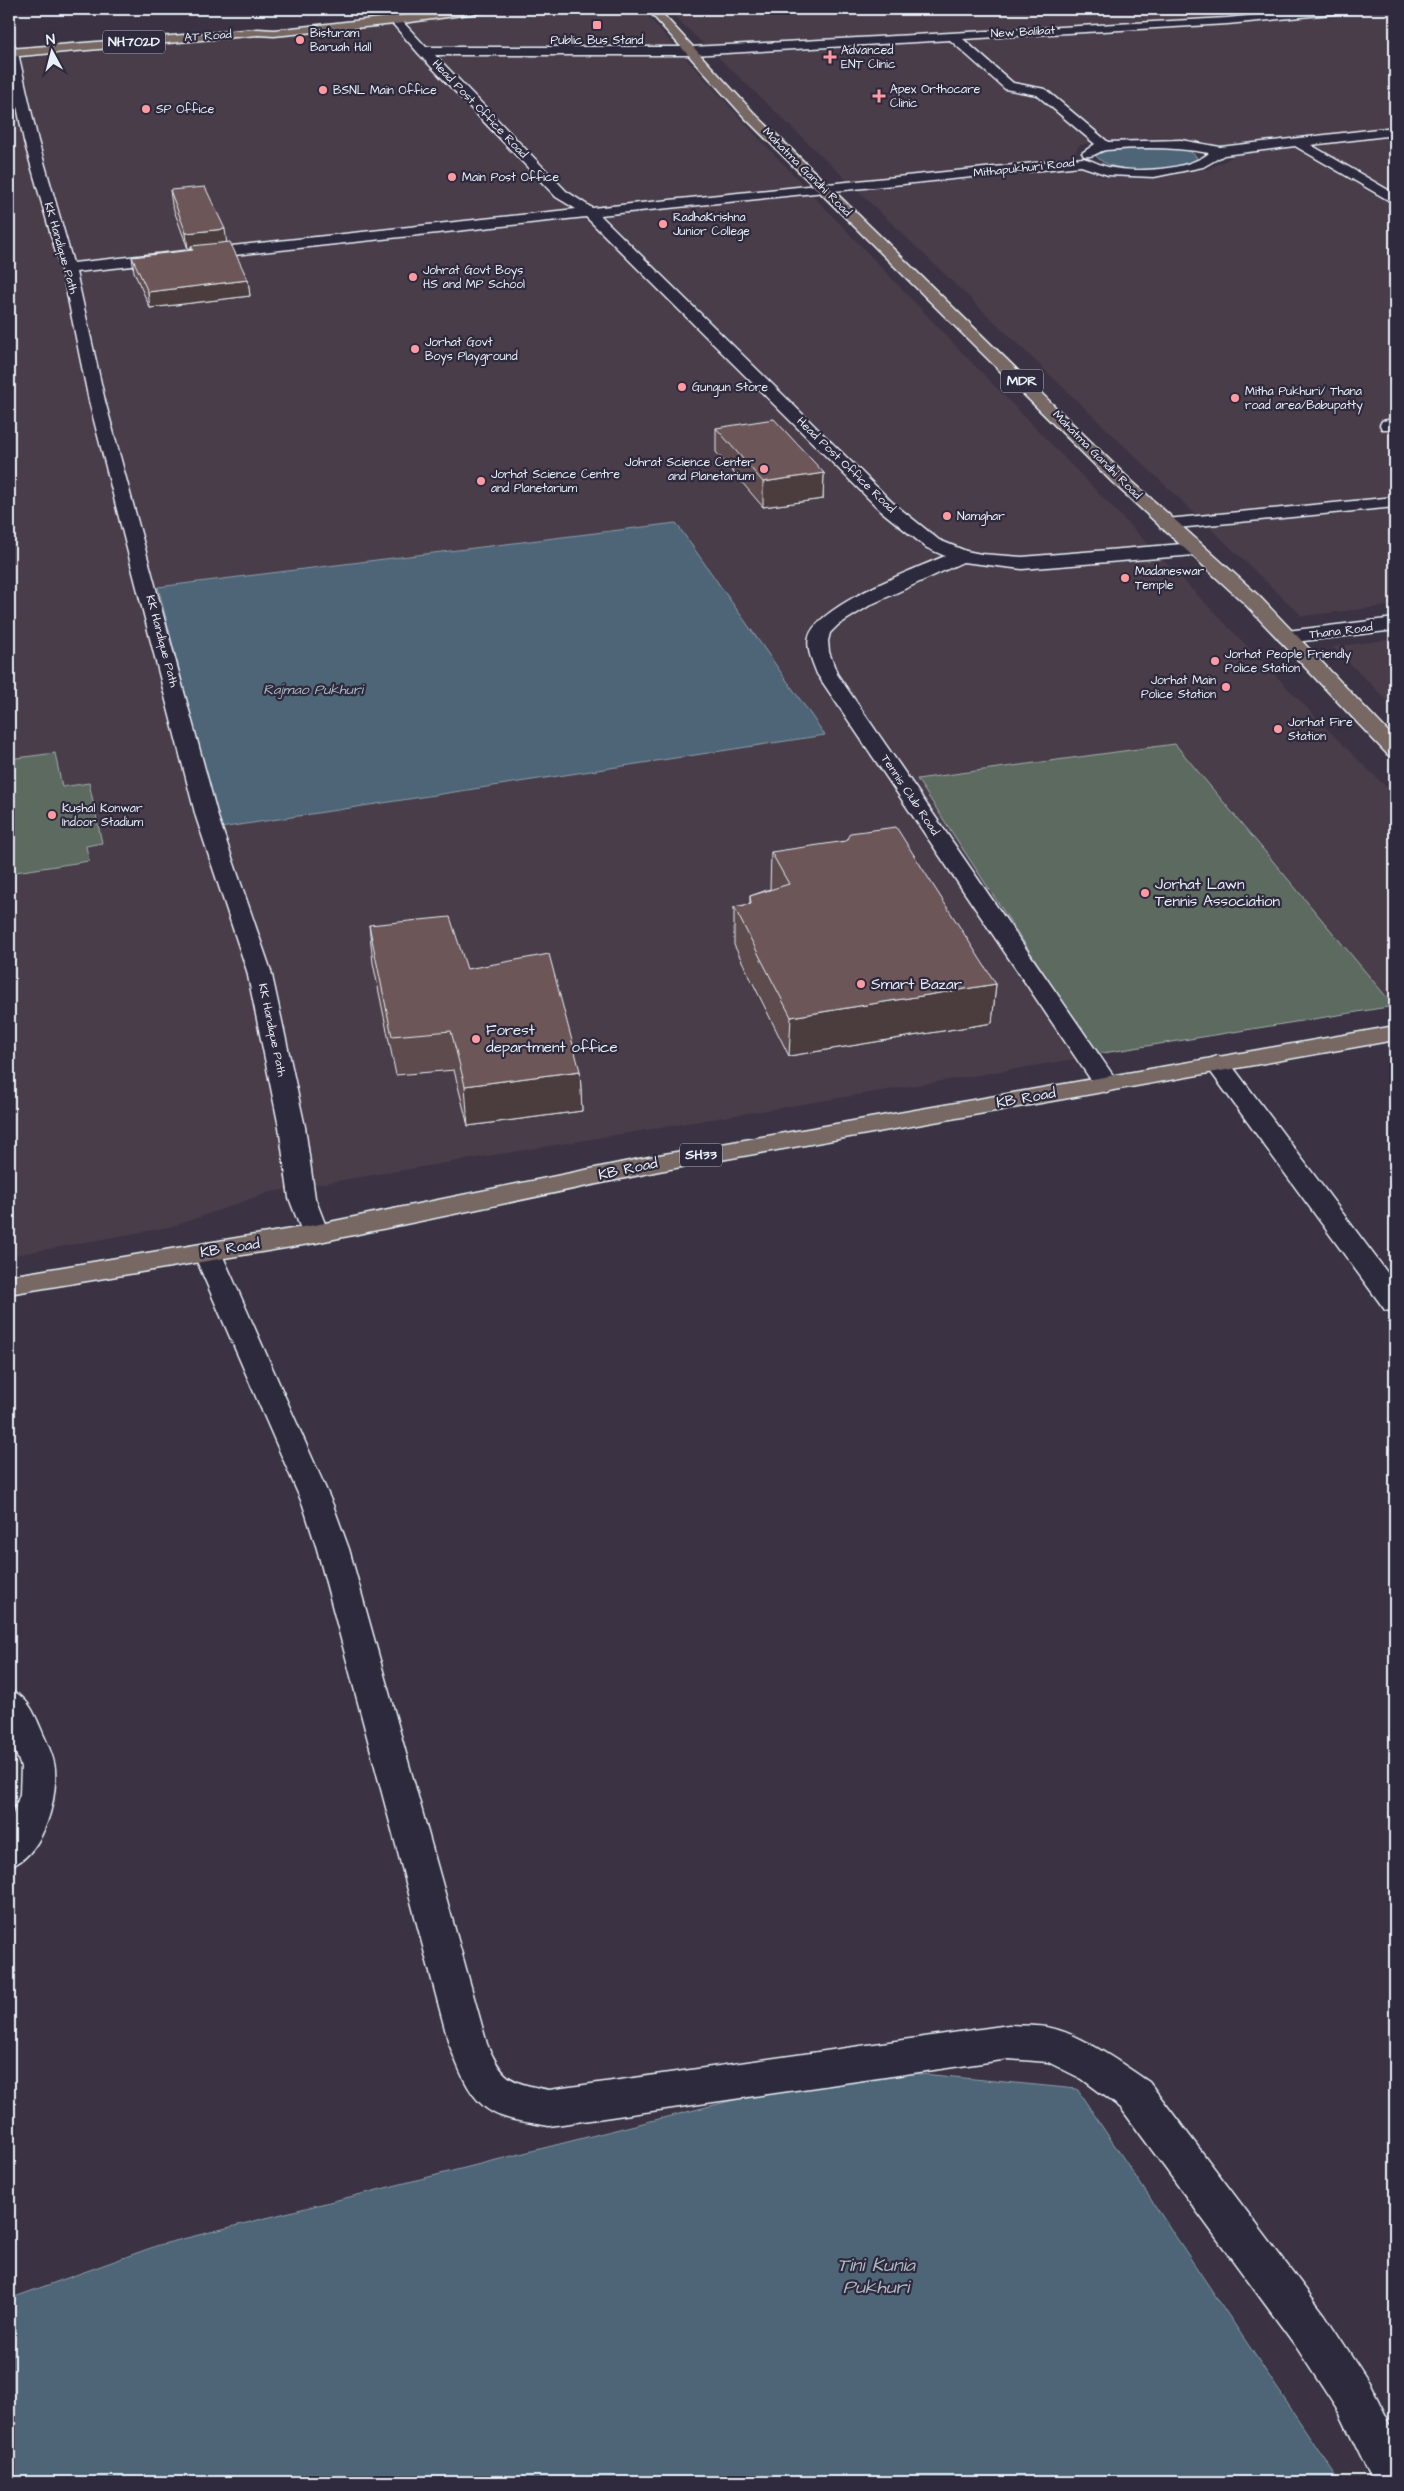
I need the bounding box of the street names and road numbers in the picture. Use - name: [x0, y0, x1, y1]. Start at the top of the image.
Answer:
- street label: New Balibat: [990, 22, 1056, 42]
- street label: AT Road: [184, 26, 232, 46]
- road number: NH702D: [103, 31, 165, 54]
- street label: Head Post Office Road: [428, 56, 532, 162]
- street label: Mahatma Gandhi Road: [759, 124, 855, 220]
- street label: Mithapukhuri Road: [973, 154, 1075, 182]
- street label: KK Handique Path: [40, 200, 82, 296]
- road number: MDR: [1001, 370, 1043, 392]
- street label: Mahatma Gandhi Road: [1049, 407, 1145, 503]
- street label: Head Post Office Road: [793, 413, 899, 517]
- street label: KK Handique Path: [142, 593, 182, 689]
- street label: Thana Road: [1308, 619, 1374, 643]
- street label: Tennis Club Road: [877, 751, 943, 839]
- street label: KK Handique Path: [254, 982, 290, 1078]
- street label: KB Road: [995, 1082, 1058, 1114]
- road number: SH33: [680, 1144, 722, 1166]
- street label: KB Road: [596, 1152, 660, 1186]
- street label: KB Road: [199, 1233, 262, 1263]

